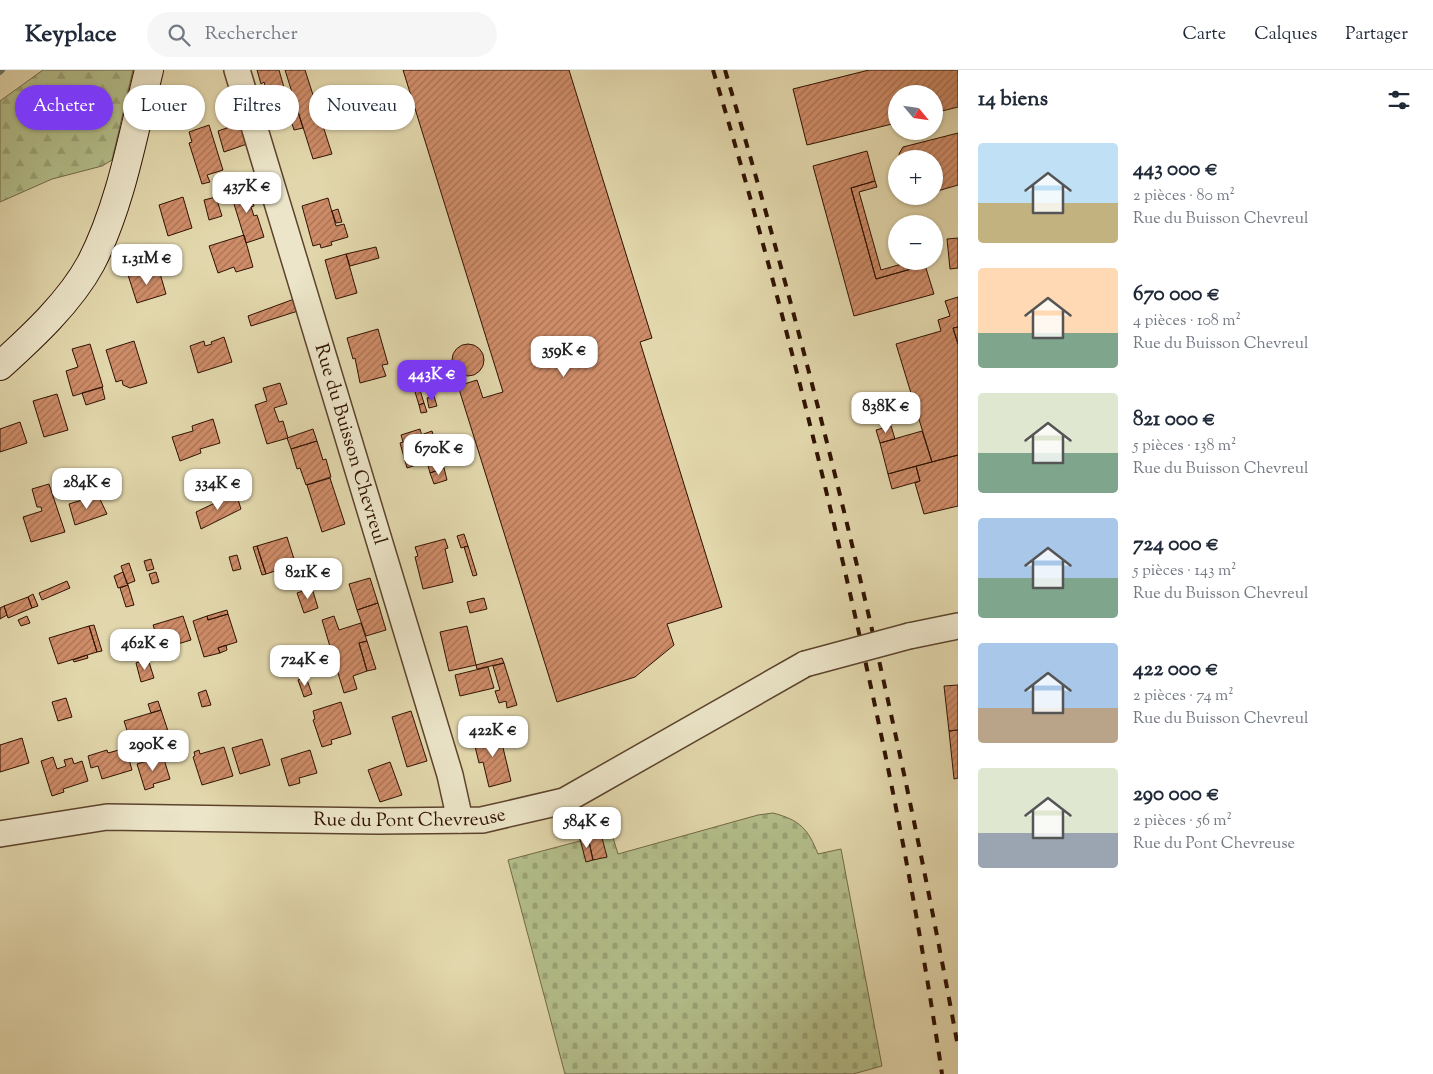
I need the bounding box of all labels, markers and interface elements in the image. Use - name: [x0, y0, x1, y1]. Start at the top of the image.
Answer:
- search box: [147, 12, 497, 57]
- text: Keyplace: [25, 18, 117, 52]
- icon: search: [165, 21, 193, 49]
- text: Rechercher: [205, 21, 298, 48]
- text: Carte: [1183, 22, 1226, 48]
- text: Calques: [1254, 22, 1317, 48]
- text: Partager: [1345, 22, 1408, 48]
- chip: Acheter: [15, 85, 113, 130]
- chip: Louer: [123, 85, 205, 130]
- chip: Filtres: [215, 85, 299, 130]
- chip: Nouveau: [309, 85, 415, 130]
- north arrow: [888, 85, 942, 140]
- map controls: [888, 85, 943, 270]
- text: 14 biens: [978, 85, 1048, 115]
- icon: filters: [1385, 86, 1413, 114]
- button: +: [888, 150, 943, 205]
- text: 443 000 €: [1133, 155, 1218, 185]
- icon: home: [1018, 163, 1078, 223]
- pin: 437K €: [206, 172, 288, 214]
- text: 437K €: [223, 176, 271, 199]
- text: 2 pièces · 80 m²: [1133, 185, 1235, 208]
- text: Rue du Buisson Chevreul: [1133, 208, 1309, 231]
- button: −: [888, 215, 943, 270]
- pin: 1.31M €: [101, 244, 193, 286]
- text: 1.31M €: [122, 248, 172, 271]
- text: 670 000 €: [1133, 280, 1220, 310]
- icon: home: [1018, 288, 1078, 348]
- text: 4 pièces · 108 m²: [1133, 310, 1241, 333]
- text: Rue du Buisson Chevreul: [1133, 333, 1309, 356]
- pin: 359K €: [523, 336, 605, 378]
- text: 359K €: [542, 340, 586, 363]
- street label: Rue du Buisson Chevreul: [307, 341, 393, 548]
- pin: 443K €: [391, 360, 473, 402]
- text: 443K €: [408, 364, 456, 387]
- pin: 838K €: [845, 392, 927, 434]
- text: 838K €: [862, 396, 910, 419]
- text: 821 000 €: [1133, 405, 1215, 435]
- icon: home: [1018, 413, 1078, 473]
- pin: 670K €: [398, 434, 480, 476]
- text: 5 pièces · 138 m²: [1133, 435, 1236, 458]
- text: 670K €: [415, 438, 463, 461]
- text: Rue du Buisson Chevreul: [1133, 458, 1309, 481]
- pin: 284K €: [46, 468, 128, 510]
- pin: 334K €: [177, 468, 259, 511]
- text: 284K €: [63, 472, 111, 495]
- text: 334K €: [195, 473, 241, 496]
- text: 724 000 €: [1133, 530, 1219, 560]
- icon: home: [1018, 538, 1078, 598]
- pin: 821K €: [267, 558, 349, 600]
- text: 5 pièces · 143 m²: [1133, 560, 1237, 583]
- text: 821K €: [285, 562, 331, 585]
- text: Rue du Buisson Chevreul: [1133, 583, 1309, 606]
- pin: 462K €: [104, 628, 186, 671]
- text: 462K €: [121, 633, 169, 656]
- pin: 724K €: [264, 644, 346, 687]
- text: 724K €: [281, 649, 329, 672]
- text: 422 000 €: [1133, 655, 1218, 685]
- icon: home: [1018, 663, 1078, 723]
- text: 2 pièces · 74 m²: [1133, 685, 1234, 708]
- text: Rue du Buisson Chevreul: [1133, 708, 1309, 731]
- pin: 422K €: [452, 716, 534, 758]
- text: 422K €: [469, 720, 517, 743]
- pin: 290K €: [112, 730, 194, 772]
- text: 290K €: [129, 734, 177, 757]
- text: 290 000 €: [1133, 780, 1219, 810]
- icon: home: [1018, 788, 1078, 848]
- street label: Rue du Pont Chevreuse: [313, 801, 508, 835]
- pin: 584K €: [546, 806, 628, 849]
- text: 2 pièces · 56 m²: [1133, 810, 1232, 833]
- text: 584K €: [564, 811, 610, 834]
- text: Rue du Pont Chevreuse: [1133, 833, 1295, 856]

